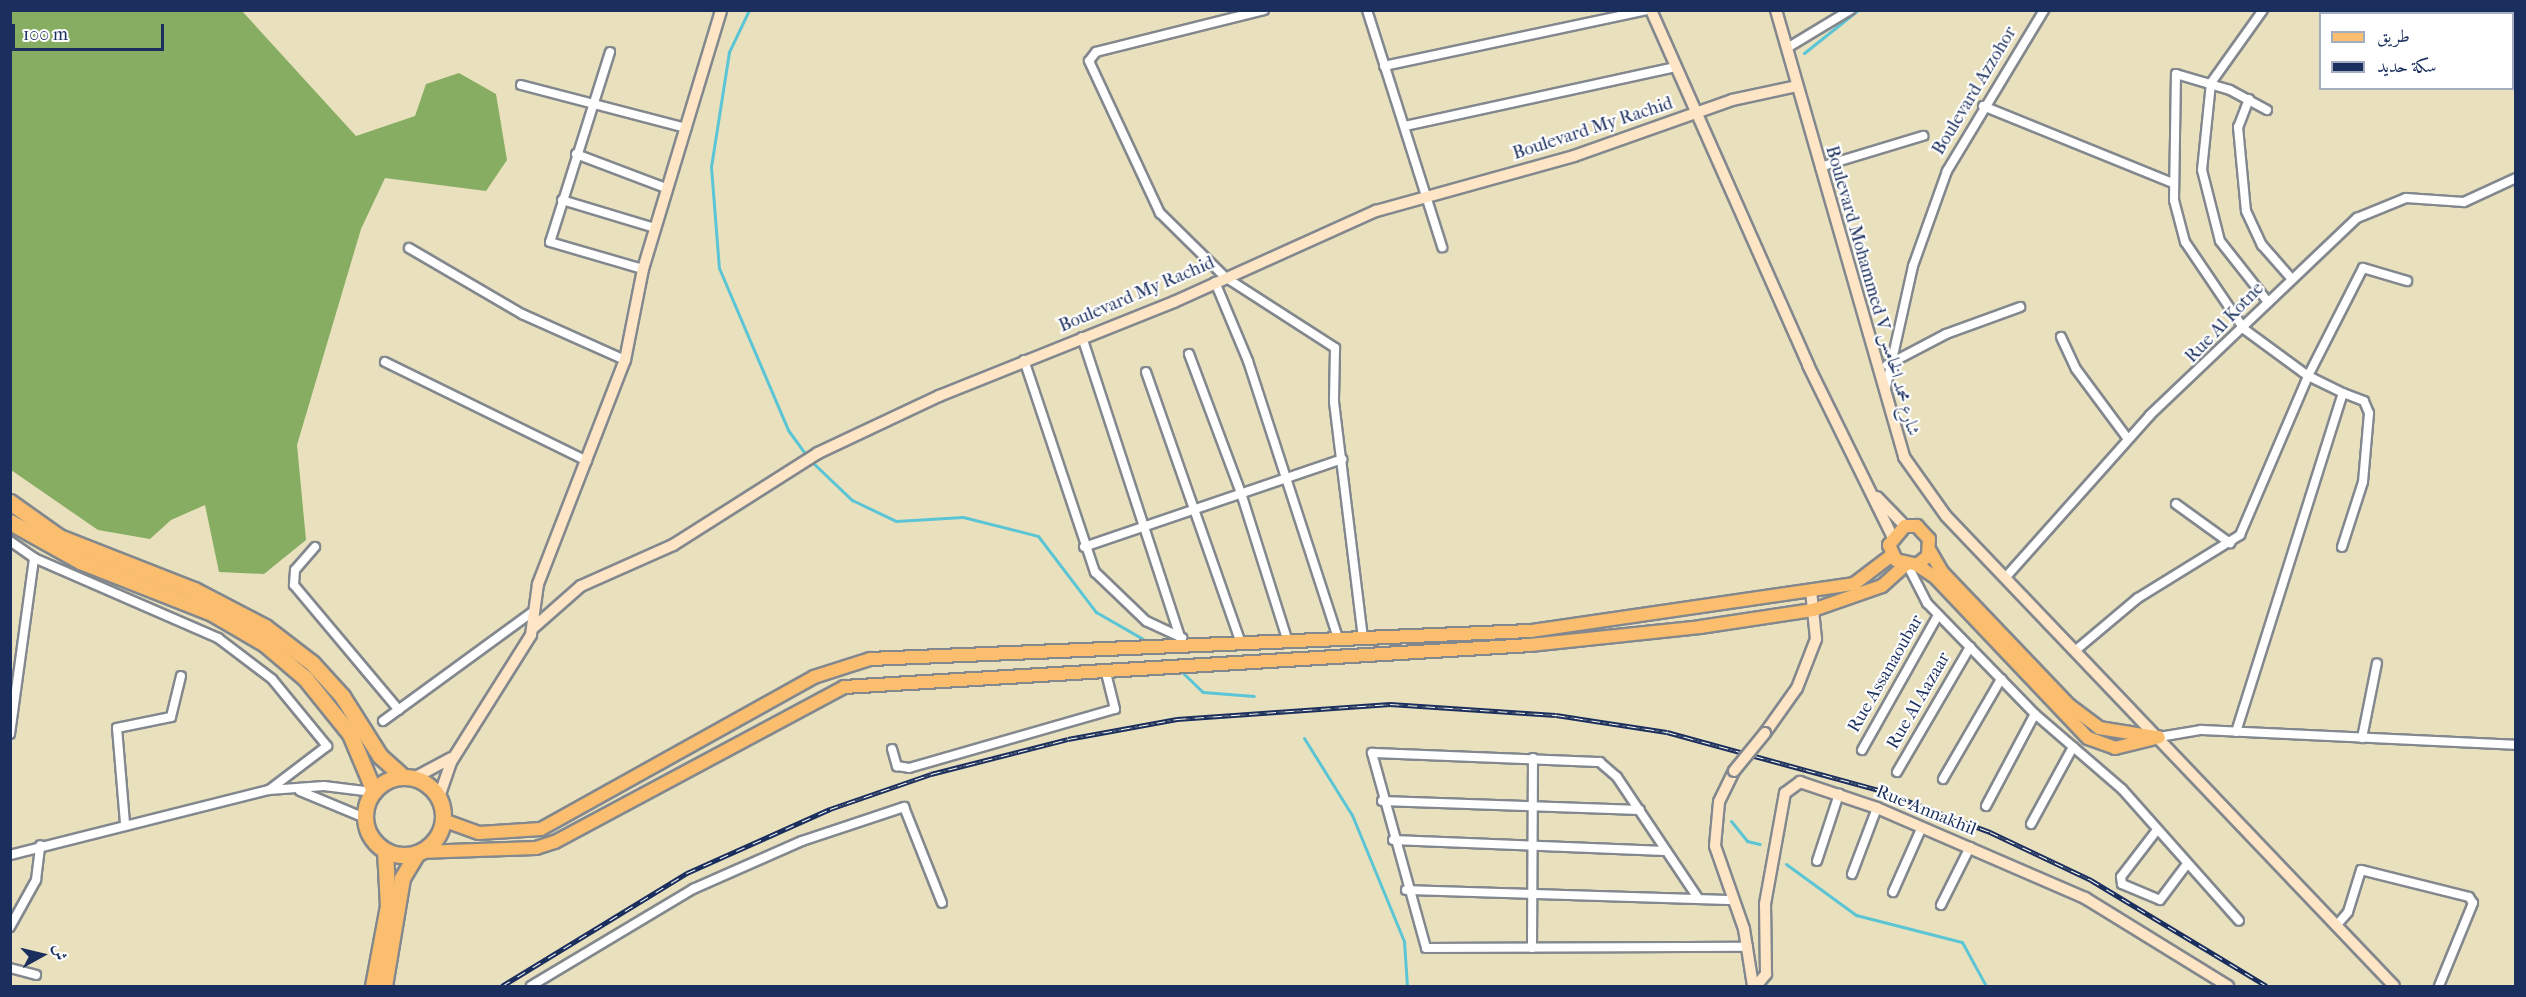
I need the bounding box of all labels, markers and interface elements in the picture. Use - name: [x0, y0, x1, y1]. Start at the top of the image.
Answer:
- scale bar: [15, 12, 166, 50]
- legend: [2319, 12, 2514, 90]
- street label: Boulevard Azzohor: [1928, 23, 2022, 159]
- text: 100 m: [23, 24, 68, 45]
- text: طريق: [2377, 26, 2410, 47]
- text: سكة حديد: [2377, 56, 2437, 77]
- street label: Boulevard My Rachid: [1510, 93, 1676, 165]
- street label: Boulevard Mohammed V شارع محمد الخامس: [1820, 143, 1924, 439]
- street label: Boulevard My Rachid: [1056, 252, 1218, 338]
- street label: Rue Al Kotne: [2181, 278, 2269, 368]
- street label: Rue Assanaoubar: [1844, 611, 1928, 737]
- street label: Rue Al Aazaar: [1883, 649, 1955, 753]
- street label: Rue Annakhil: [1873, 781, 1979, 841]
- north arrow: [12, 925, 72, 985]
- text: ش: [50, 943, 71, 962]

